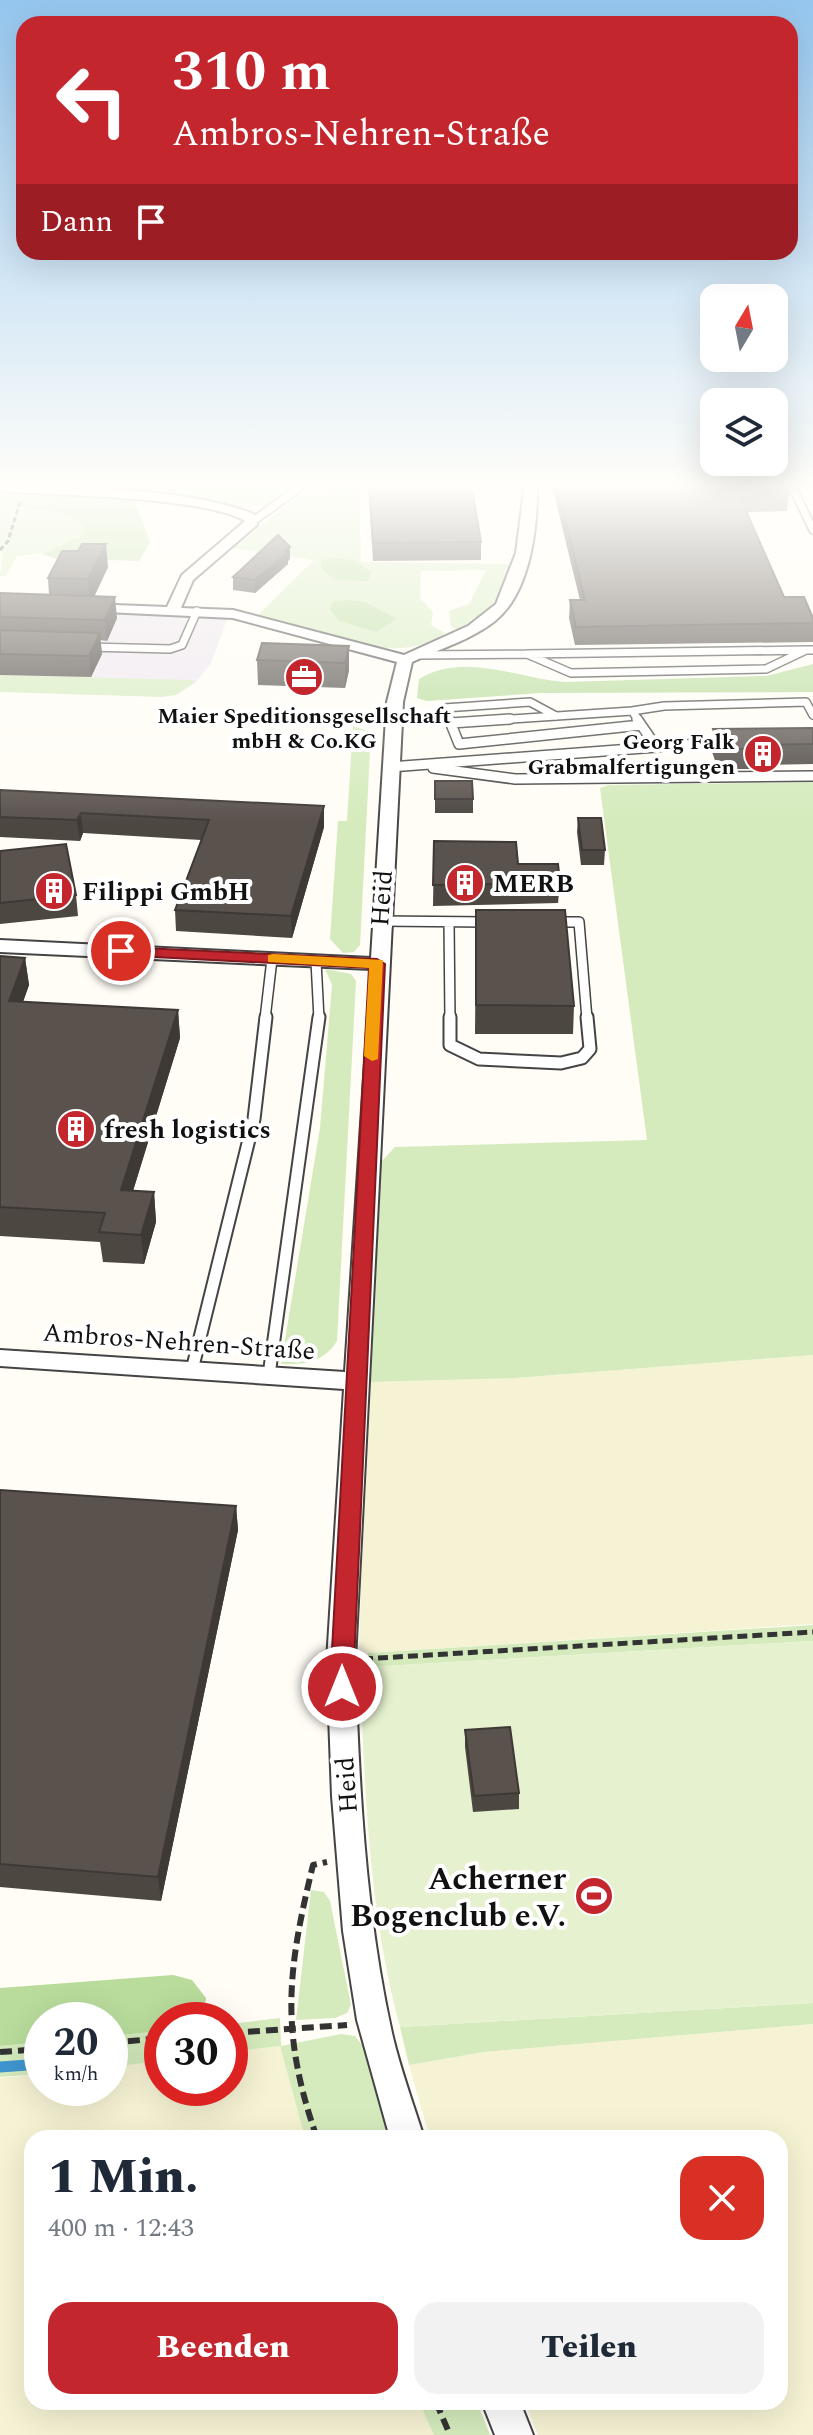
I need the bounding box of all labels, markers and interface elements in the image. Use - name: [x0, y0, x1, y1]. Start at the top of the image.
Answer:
- text: 310 m: [172, 30, 331, 115]
- icon: left: [40, 48, 144, 152]
- text: Ambros-Nehren-Straße: [172, 107, 550, 162]
- text: Dann: [40, 199, 113, 245]
- icon: arrive: [129, 200, 173, 244]
- north arrow: [700, 284, 788, 372]
- map controls: [700, 284, 788, 476]
- button: layers: [700, 388, 788, 476]
- office icon: Maier Speditionsgesellschaft mbH & Co.KG: [283, 656, 325, 698]
- place label: Maier Speditionsgesellschaft mbH & Co.KG: [157, 700, 451, 758]
- place label: Georg Falk Grabmalfertigungen: [528, 726, 736, 784]
- building icon: Georg Falk Grabmalfertigungen: [742, 733, 784, 775]
- building icon: MERB: [444, 862, 486, 904]
- place label: MERB: [493, 864, 574, 904]
- street label: Heid: [360, 869, 404, 928]
- building icon: Filippi GmbH: [33, 870, 75, 912]
- place label: Filippi GmbH: [82, 872, 250, 912]
- pin: [87, 917, 155, 985]
- icon: arrive: [99, 929, 143, 973]
- building icon: fresh logistics: [55, 1108, 97, 1150]
- place label: fresh logistics: [104, 1110, 271, 1150]
- street label: Ambros-Nehren-Straße: [41, 1313, 316, 1371]
- position arrow: [300, 1645, 384, 1729]
- street label: Heid: [325, 1755, 369, 1814]
- place label: Acherner Bogenclub e.V.: [350, 1855, 566, 1941]
- sports icon: Acherner Bogenclub e.V.: [573, 1875, 615, 1917]
- speed limit sign: 30: [144, 2002, 248, 2106]
- text: 20: [54, 2013, 98, 2074]
- text: km/h: [54, 2059, 99, 2089]
- text: 1 Min.: [48, 2141, 199, 2214]
- button: close: [680, 2156, 764, 2240]
- text: 400 m · 12:43: [48, 2208, 194, 2248]
- button: Beenden: [48, 2302, 398, 2394]
- button: Teilen: [414, 2302, 764, 2394]

